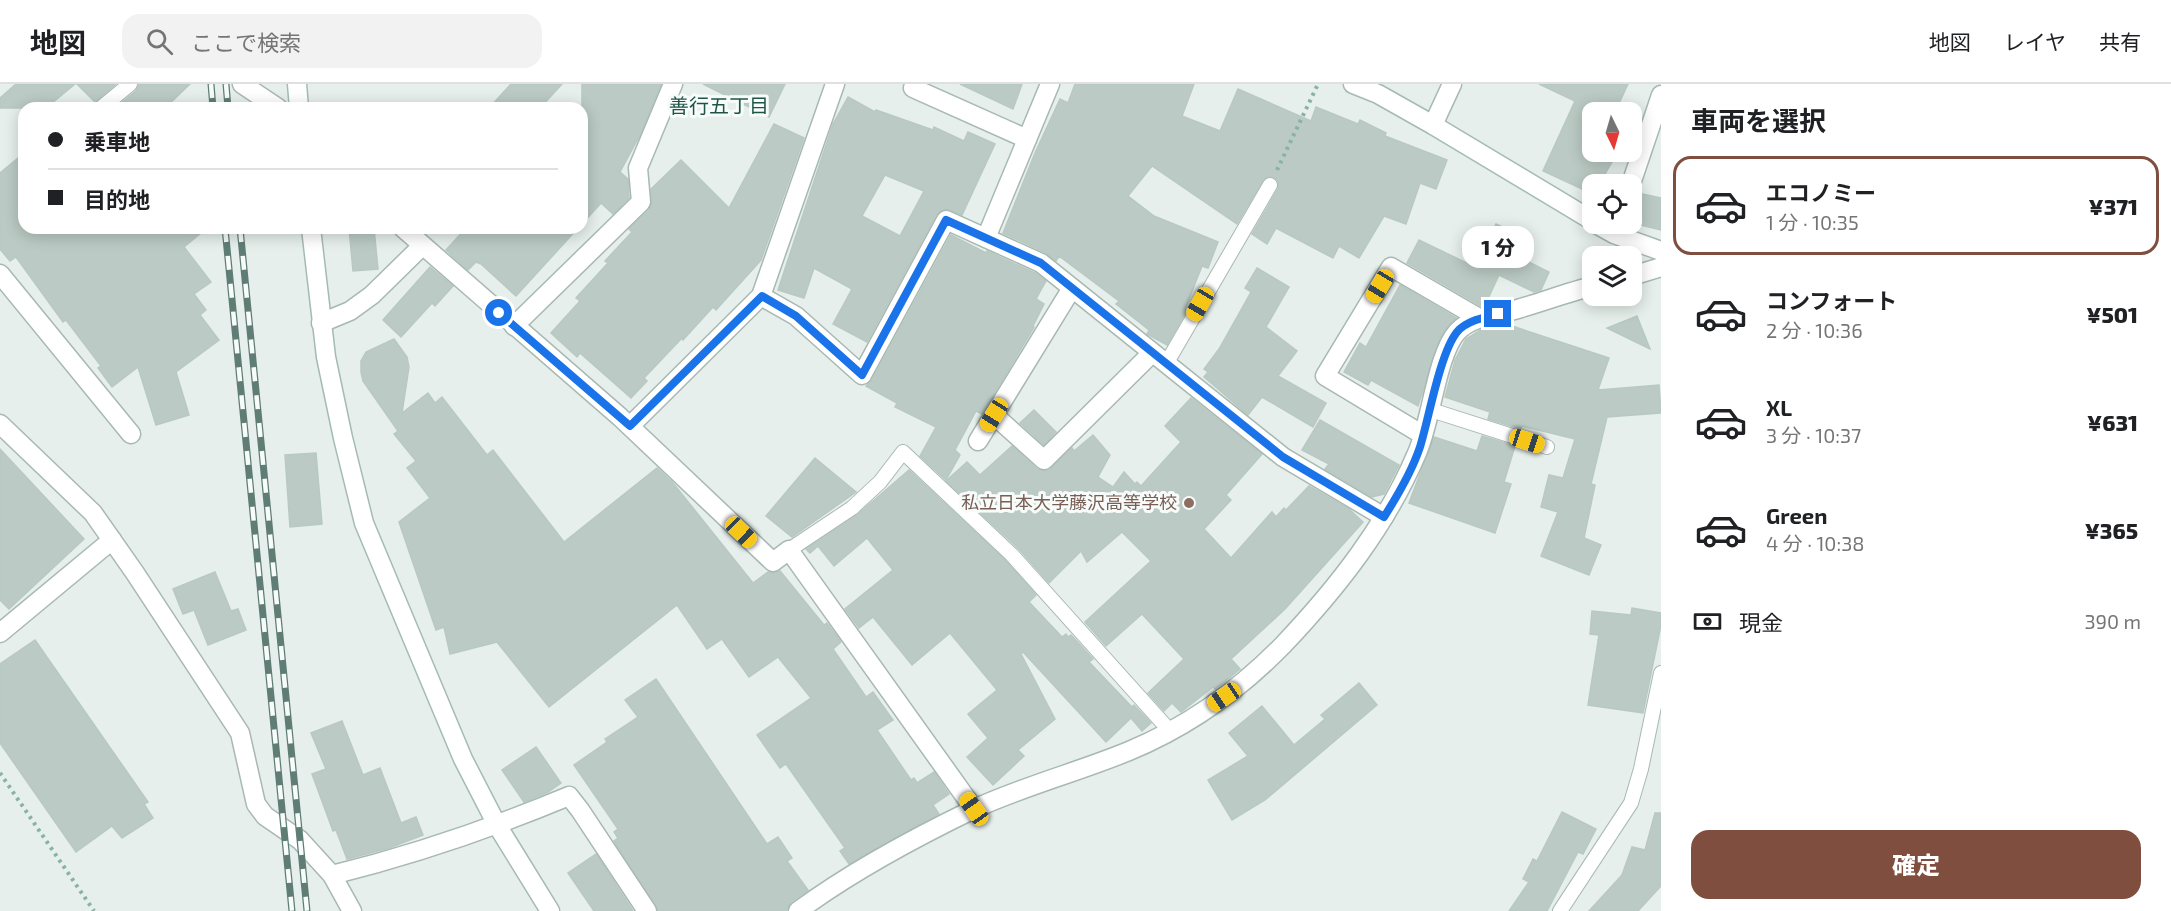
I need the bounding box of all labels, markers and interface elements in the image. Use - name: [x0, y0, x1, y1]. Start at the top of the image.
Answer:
- search box: [122, 14, 542, 68]
- text: 地図: [30, 25, 86, 59]
- icon: search: [143, 25, 176, 58]
- text: ここで検索: [191, 29, 301, 55]
- text: 地図: [1929, 29, 1971, 54]
- text: レイヤ: [2004, 29, 2066, 54]
- text: 共有: [2099, 29, 2141, 54]
- district label: 善行五丁目: [669, 93, 769, 117]
- north arrow: [1582, 102, 1642, 162]
- map controls: [1582, 102, 1642, 306]
- text: 車両を選択: [1691, 104, 1826, 136]
- text: 乗車地: [84, 128, 150, 154]
- button: locate: [1582, 174, 1642, 234]
- icon: car: [1694, 179, 1748, 233]
- text: エコノミー: [1766, 179, 1876, 205]
- text: 目的地: [84, 186, 150, 212]
- text: ¥371: [2089, 193, 2138, 219]
- text: 1 分 · 10:35: [1766, 210, 1859, 234]
- callout: 1 分: [1462, 227, 1534, 269]
- text: 1 分: [1481, 235, 1515, 259]
- button: layers: [1582, 246, 1642, 306]
- car: [1363, 266, 1397, 306]
- car: [1183, 284, 1217, 324]
- icon: car: [1694, 287, 1748, 341]
- text: コンフォート: [1766, 287, 1897, 313]
- route start: [485, 299, 512, 326]
- route end: [1484, 300, 1511, 327]
- text: ¥501: [2086, 301, 2138, 327]
- text: 2 分 · 10:36: [1766, 318, 1863, 342]
- text: XL: [1766, 394, 1792, 420]
- car: [977, 395, 1011, 435]
- icon: car: [1694, 395, 1748, 449]
- text: ¥631: [2087, 409, 2138, 435]
- text: 3 分 · 10:37: [1766, 423, 1861, 447]
- car: [1507, 427, 1547, 455]
- place label: 私立日本大学藤沢高等学校: [961, 491, 1177, 513]
- marker: 私立日本大学藤沢高等学校: [1182, 496, 1196, 510]
- text: Green: [1766, 502, 1828, 528]
- icon: car: [1694, 503, 1748, 557]
- car: [722, 513, 760, 551]
- text: ¥365: [2085, 517, 2138, 543]
- text: 4 分 · 10:38: [1766, 531, 1864, 555]
- icon: cash: [1691, 605, 1724, 638]
- text: 現金: [1739, 609, 1783, 635]
- text: 390 m: [2084, 609, 2141, 633]
- car: [1204, 679, 1244, 715]
- car: [956, 789, 992, 829]
- button: 確定: [1691, 830, 2141, 899]

